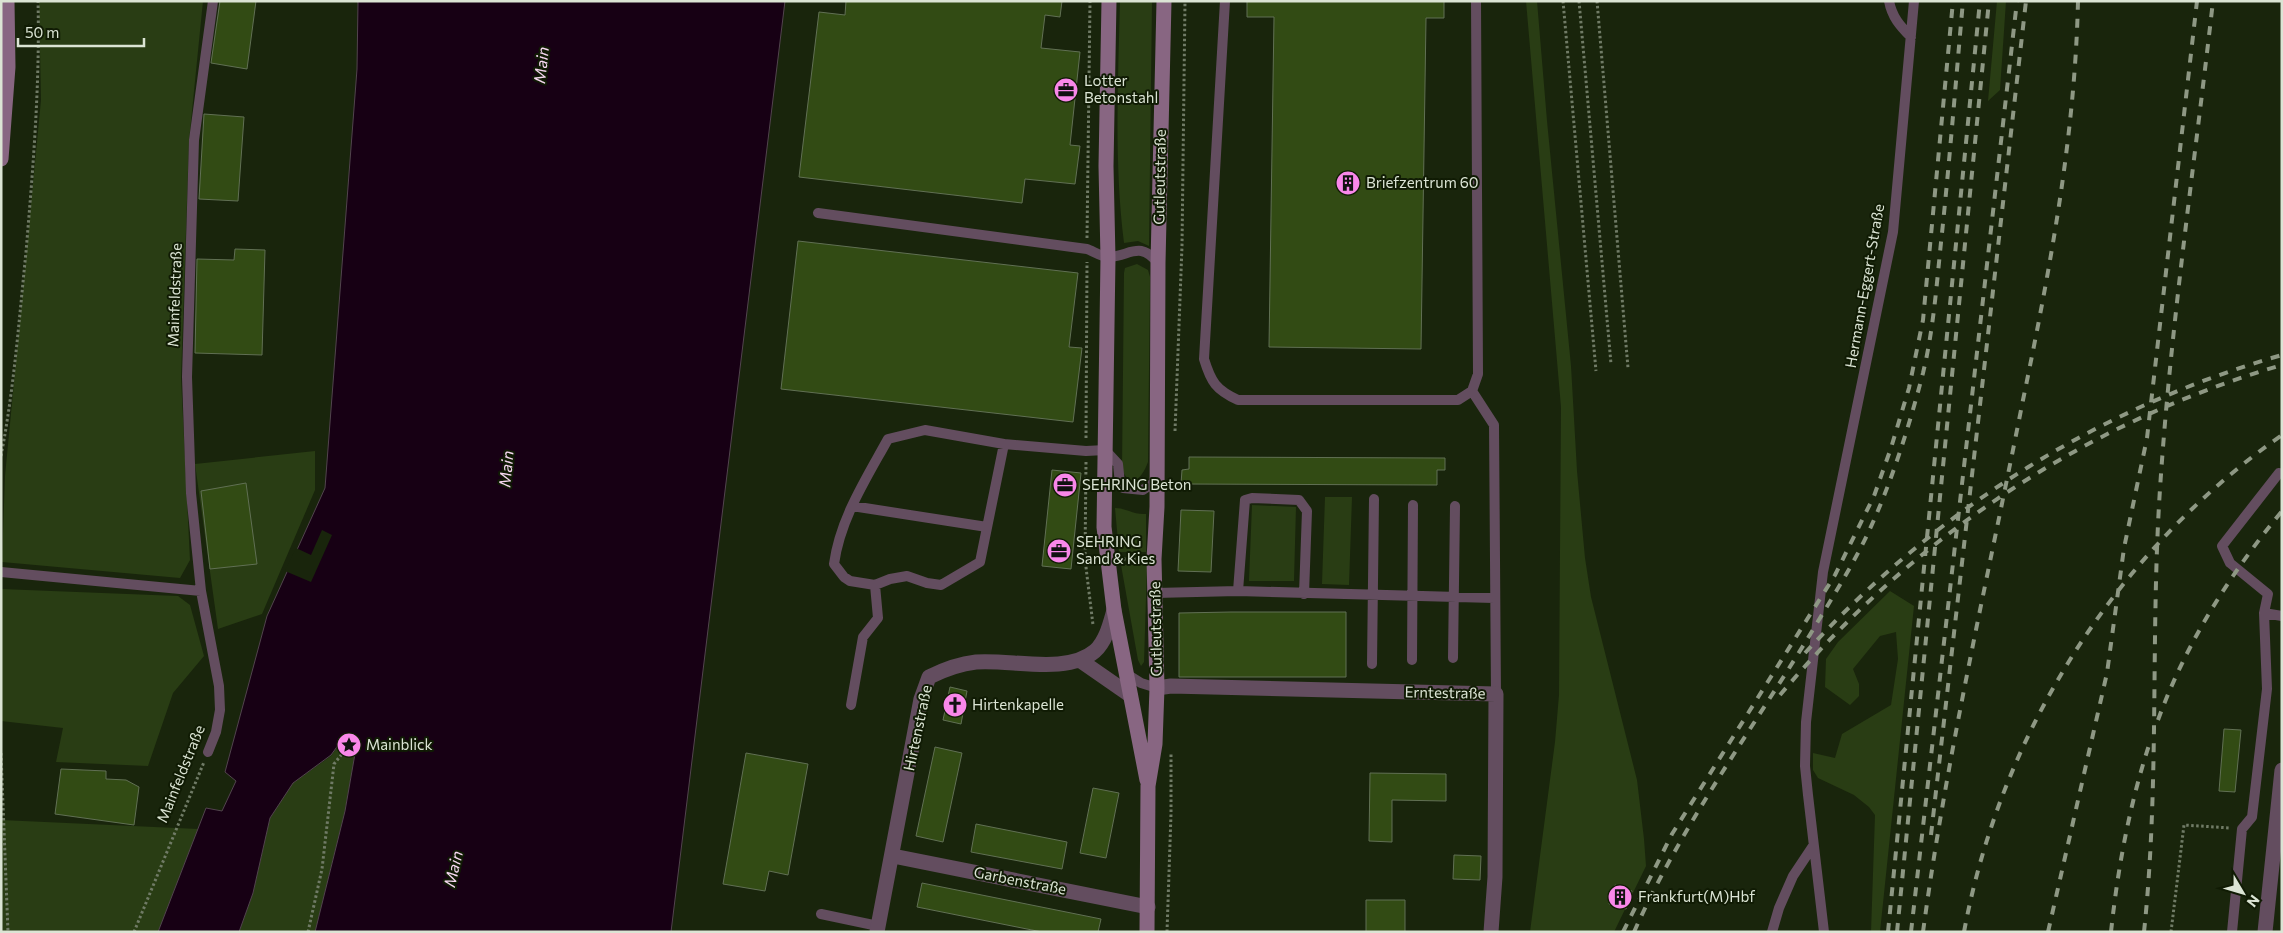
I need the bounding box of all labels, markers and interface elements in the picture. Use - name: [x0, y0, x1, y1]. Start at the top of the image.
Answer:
- scale bar: [18, 15, 144, 47]
- text: 50 m: [25, 23, 59, 41]
- water label: Main: [529, 46, 552, 84]
- place label: Lotter Betonstahl: [1084, 71, 1158, 106]
- office icon: Lotter Betonstahl: [1053, 77, 1079, 103]
- street label: Gutleutstraße: [1149, 129, 1169, 225]
- building icon: Briefzentrum 60: [1335, 170, 1361, 196]
- place label: Briefzentrum 60: [1366, 173, 1479, 191]
- street label: Hermann-Eggert-Straße: [1841, 202, 1887, 369]
- street label: Mainfeldstraße: [163, 243, 185, 347]
- water label: Main: [494, 450, 517, 488]
- office icon: SEHRING Beton: [1052, 472, 1078, 498]
- place label: SEHRING Beton: [1082, 475, 1191, 493]
- place label: SEHRING Sand & Kies: [1076, 532, 1155, 567]
- office icon: SEHRING Sand & Kies: [1046, 538, 1072, 564]
- street label: Gutleutstraße: [1145, 581, 1165, 677]
- street label: Erntestraße: [1404, 682, 1486, 702]
- street label: Hirtenstraße: [899, 683, 935, 772]
- church icon: Hirtenkapelle: [942, 692, 968, 718]
- place label: Hirtenkapelle: [972, 695, 1064, 713]
- street label: Mainfeldstraße: [152, 722, 208, 825]
- place icon: Mainblick: [336, 732, 362, 758]
- place label: Mainblick: [366, 735, 433, 753]
- water label: Main: [439, 849, 466, 889]
- street label: Garbenstraße: [972, 862, 1068, 898]
- north arrow: [2218, 868, 2268, 918]
- building icon: Frankfurt(M)Hbf: [1607, 884, 1633, 910]
- place label: Frankfurt(M)Hbf: [1638, 887, 1755, 905]
- text: N: [2244, 892, 2264, 911]

